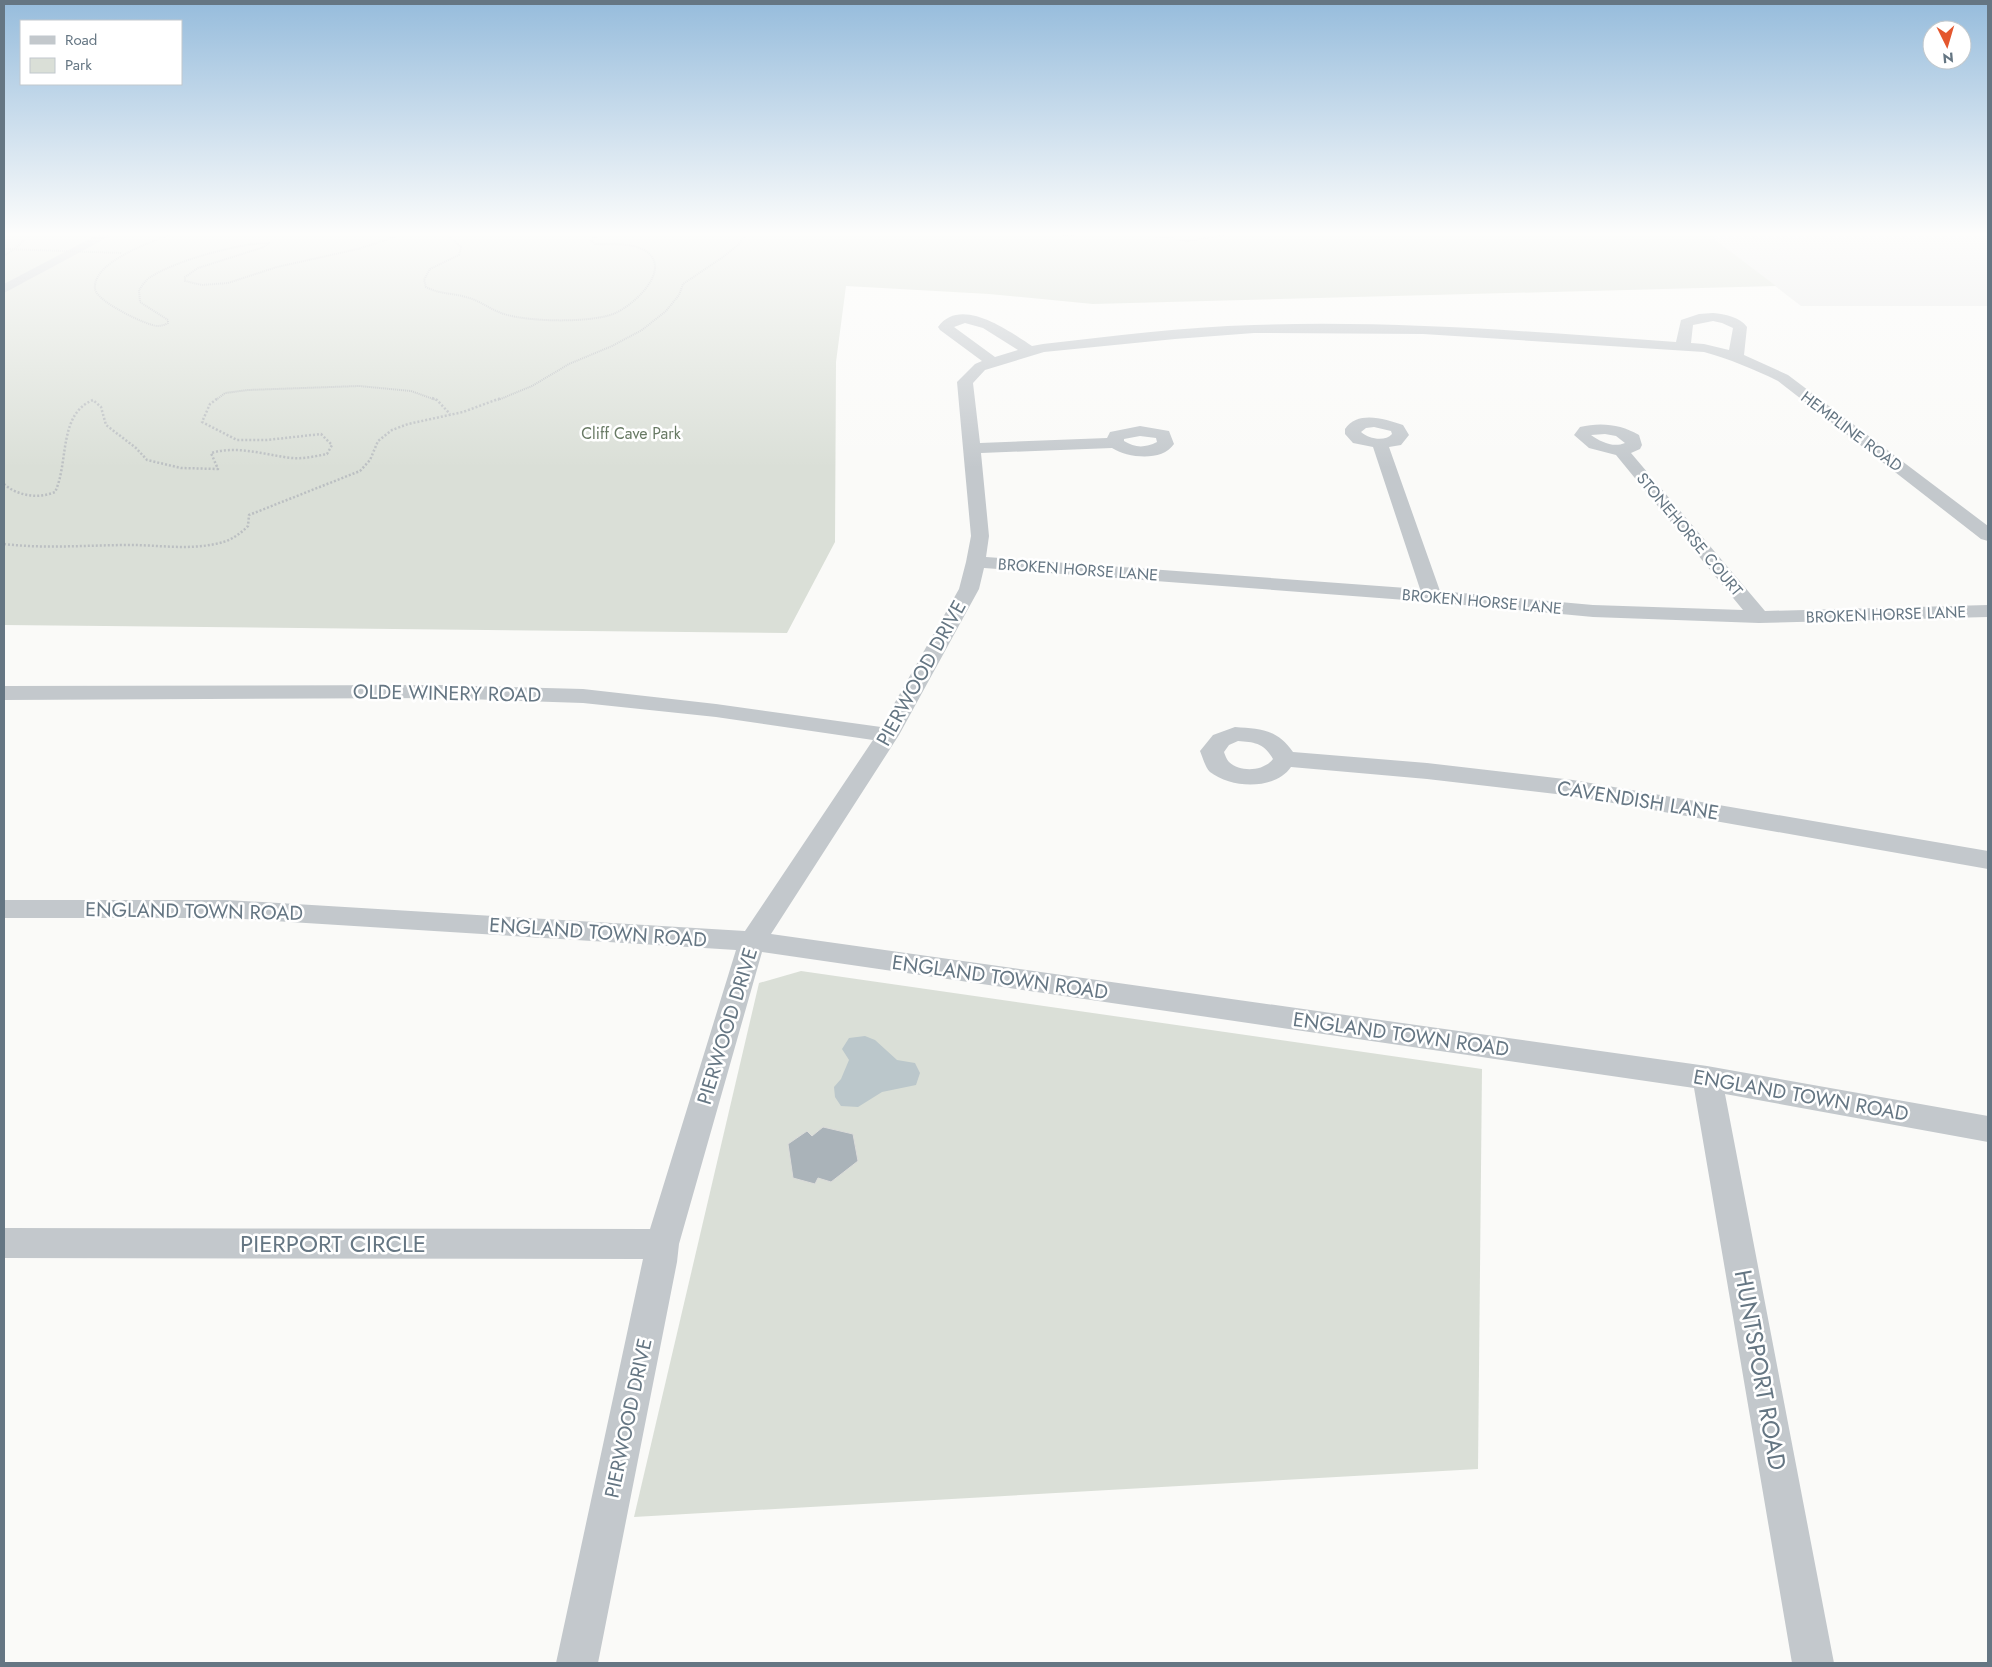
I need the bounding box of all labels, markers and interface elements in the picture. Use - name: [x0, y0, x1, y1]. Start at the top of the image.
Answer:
- legend: [20, 20, 182, 85]
- north arrow: [1922, 20, 1972, 70]
- text: Road: [65, 29, 97, 51]
- text: N: [1942, 48, 1955, 68]
- text: Park: [65, 54, 92, 76]
- street label: HEMPLINE ROAD: [1796, 386, 1907, 477]
- park label: Cliff Cave Park: [581, 422, 682, 445]
- street label: STONEHORSE COURT: [1631, 468, 1748, 601]
- street label: BROKEN HORSE LANE: [997, 552, 1159, 587]
- street label: BROKEN HORSE LANE: [1401, 583, 1563, 620]
- street label: PIERWOOD DRIVE: [869, 595, 974, 751]
- street label: BROKEN HORSE LANE: [1805, 600, 1967, 629]
- street label: OLDE WINERY ROAD: [353, 677, 541, 710]
- street label: CAVENDISH LANE: [1555, 773, 1721, 828]
- street label: ENGLAND TOWN ROAD: [85, 895, 303, 928]
- street label: ENGLAND TOWN ROAD: [488, 910, 708, 955]
- street label: PIERWOOD DRIVE: [690, 944, 765, 1108]
- street label: ENGLAND TOWN ROAD: [890, 948, 1110, 1007]
- street label: ENGLAND TOWN ROAD: [1291, 1005, 1511, 1064]
- street label: ENGLAND TOWN ROAD: [1691, 1062, 1911, 1129]
- street label: PIERPORT CIRCLE: [240, 1226, 426, 1261]
- street label: HUNTSPORT ROAD: [1726, 1267, 1795, 1473]
- street label: PIERWOOD DRIVE: [597, 1336, 660, 1501]

